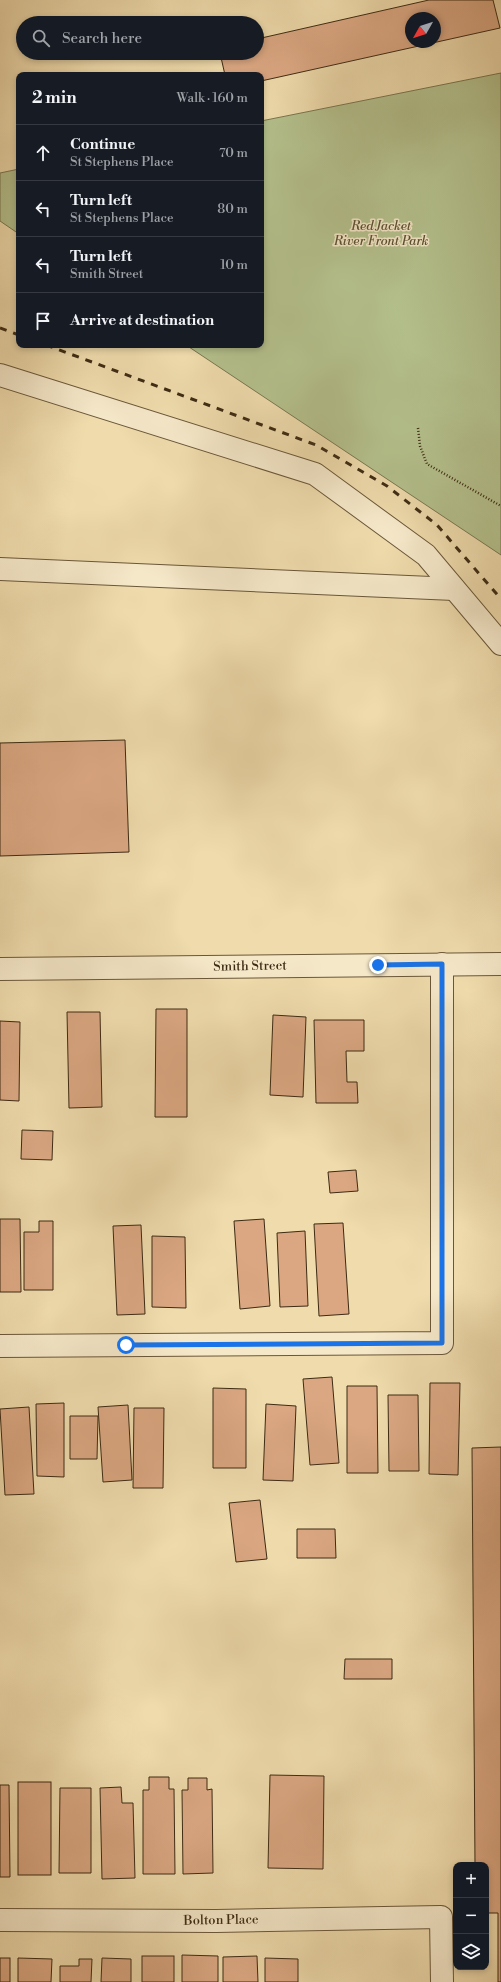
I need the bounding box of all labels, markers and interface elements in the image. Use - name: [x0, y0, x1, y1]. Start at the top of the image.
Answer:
- north arrow: [405, 12, 441, 48]
- search box: [16, 16, 264, 60]
- icon: search: [30, 27, 52, 49]
- text: Search here: [62, 29, 142, 48]
- text: 2 min: [32, 87, 77, 109]
- text: Walk · 160 m: [177, 90, 248, 106]
- text: Continue: [70, 135, 135, 154]
- icon: ahead: [32, 142, 54, 164]
- text: 70 m: [219, 145, 248, 161]
- text: St Stephens Place: [70, 154, 174, 170]
- text: Turn left: [70, 191, 132, 210]
- icon: left: [32, 198, 54, 220]
- text: 80 m: [217, 201, 248, 217]
- text: St Stephens Place: [70, 210, 174, 226]
- park label: Red Jacket River Front Park: [333, 218, 429, 249]
- text: Turn left: [70, 247, 132, 266]
- icon: left: [32, 254, 54, 276]
- text: 10 m: [220, 257, 248, 273]
- text: Smith Street: [70, 266, 143, 282]
- icon: arrive: [32, 310, 54, 332]
- text: Arrive at destination: [70, 311, 214, 330]
- route end: [369, 956, 387, 974]
- street label: Smith Street: [213, 957, 287, 975]
- route start: [117, 1336, 135, 1354]
- map controls: [453, 1862, 489, 1970]
- button: +: [453, 1862, 489, 1898]
- button: −: [453, 1898, 489, 1934]
- street label: Bolton Place: [182, 1911, 259, 1929]
- button: layers: [453, 1934, 489, 1970]

